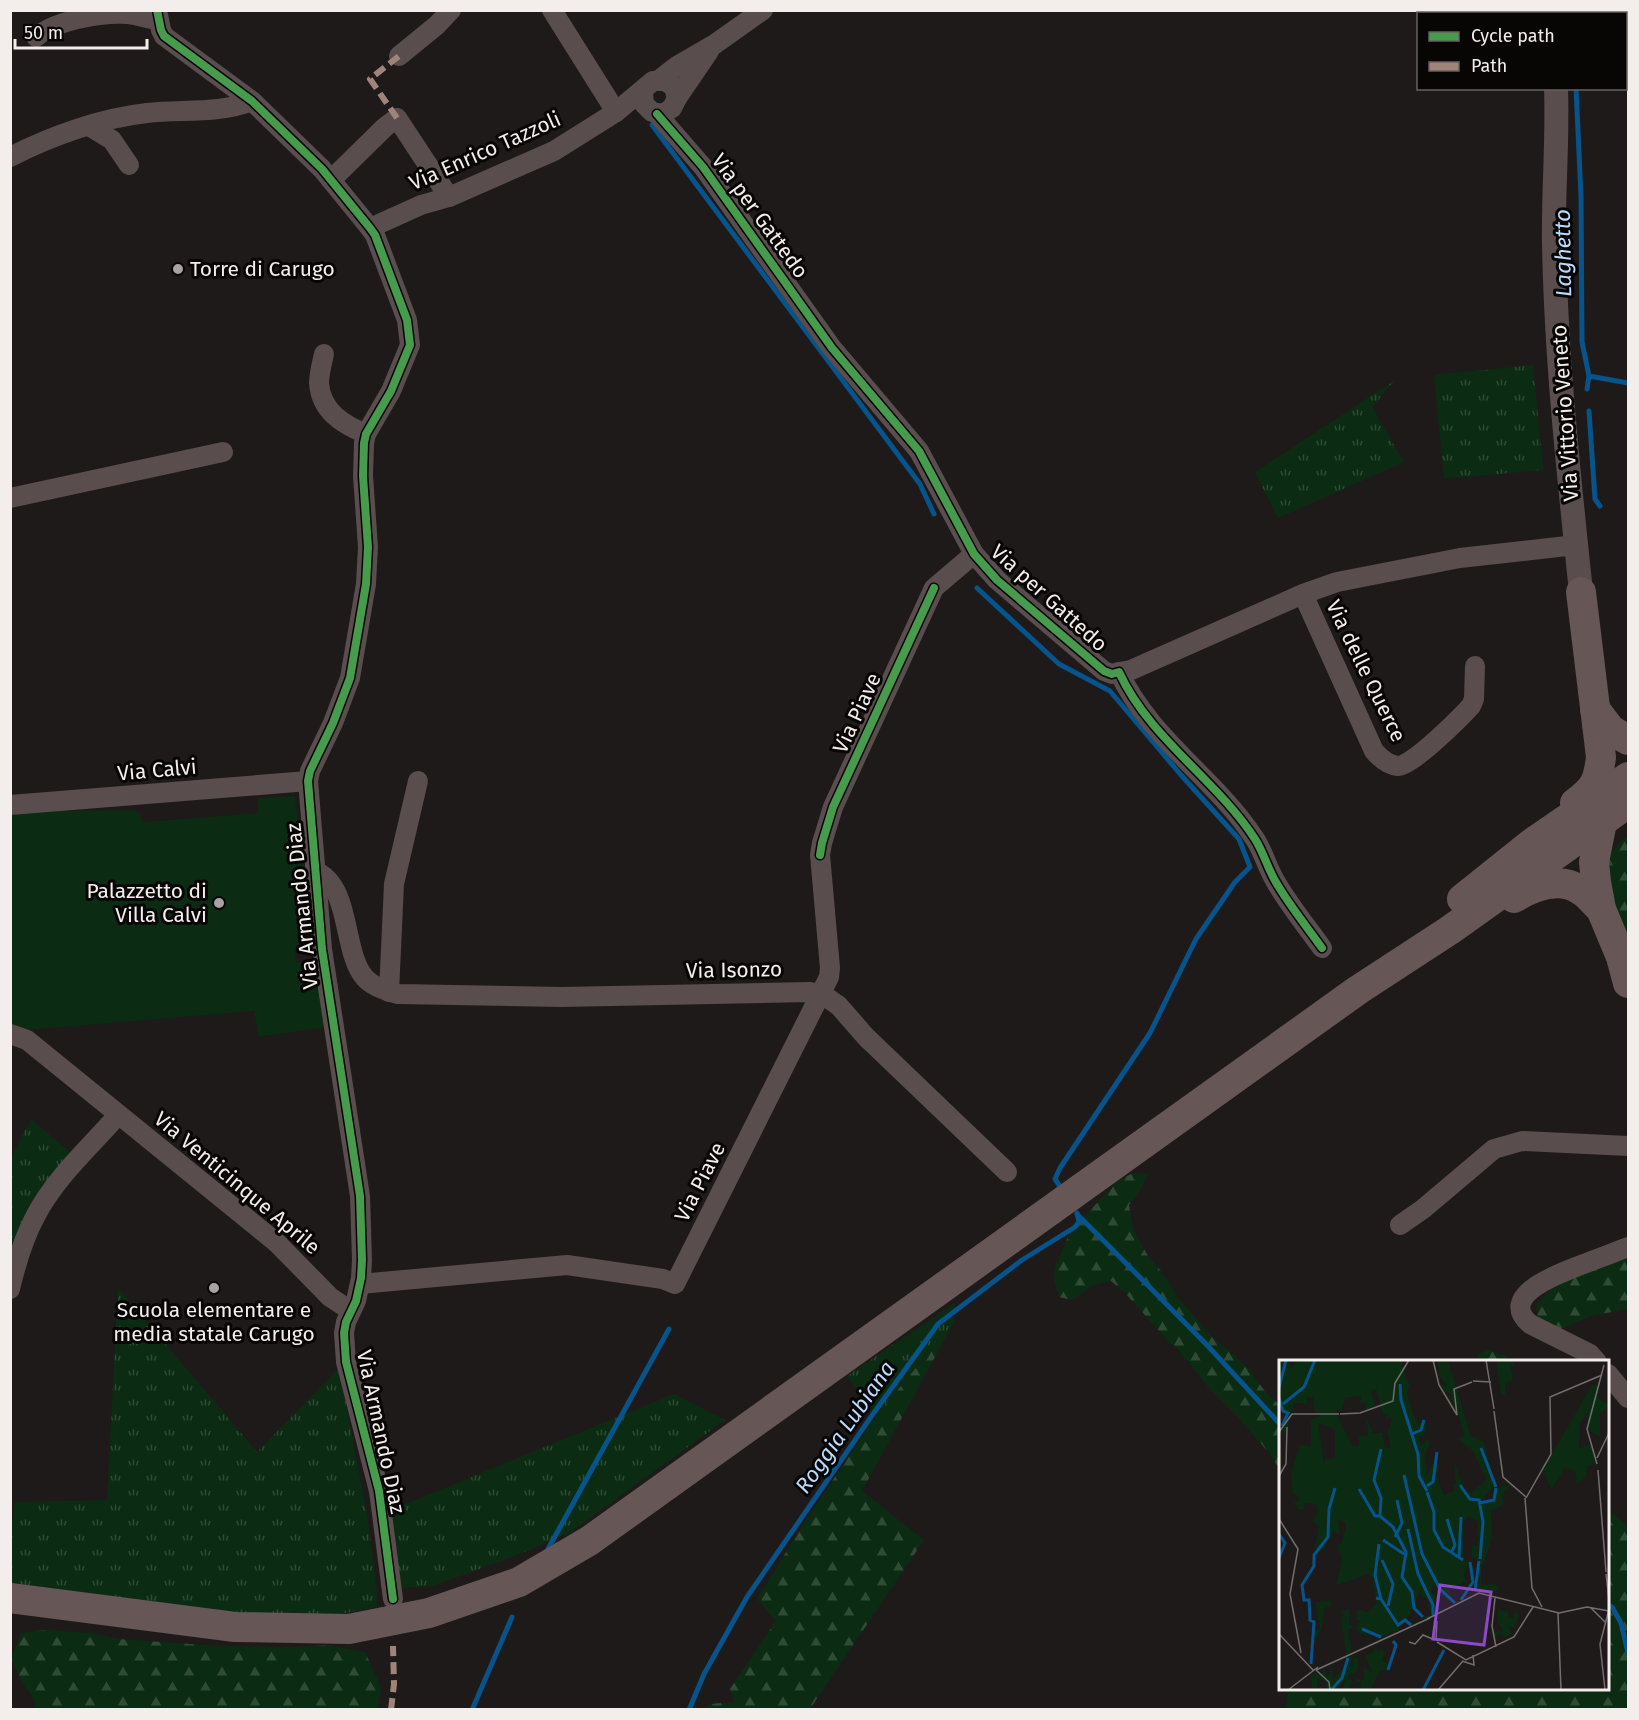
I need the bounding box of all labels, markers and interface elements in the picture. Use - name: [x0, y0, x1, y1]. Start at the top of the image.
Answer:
- scale bar: [15, 12, 147, 50]
- legend: [1417, 12, 1627, 90]
- text: 50 m: [24, 22, 63, 44]
- text: Cycle path: [1471, 25, 1555, 47]
- text: Path: [1471, 55, 1507, 77]
- street label: Via Enrico Tazzoli: [405, 106, 565, 196]
- street label: Via per Gattedo: [706, 149, 814, 283]
- water label: Laghetto: [1549, 209, 1577, 297]
- place label: Torre di Carugo: [190, 256, 335, 282]
- marker: Torre di Carugo: [171, 262, 185, 276]
- street label: Via Vittorio Veneto: [1546, 324, 1584, 502]
- street label: Via per Gattedo: [985, 539, 1113, 657]
- street label: Via delle Querce: [1320, 596, 1412, 746]
- street label: Via Piave: [827, 669, 887, 757]
- street label: Via Calvi: [116, 754, 198, 786]
- street label: Via Armando Diaz: [280, 822, 324, 990]
- place label: Palazzetto di Villa Calvi: [86, 878, 207, 928]
- marker: Palazzetto di Villa Calvi: [212, 896, 226, 910]
- street label: Via Isonzo: [686, 956, 782, 984]
- street label: Via Venticinque Aprile: [149, 1106, 325, 1260]
- street label: Via Piave: [669, 1138, 731, 1226]
- marker: Scuola elementare e media statale Carugo: [207, 1281, 221, 1295]
- place label: Scuola elementare e media statale Carugo: [113, 1297, 315, 1347]
- street label: Via Armando Diaz: [351, 1348, 411, 1516]
- water label: Roggia Lubiana: [789, 1356, 901, 1498]
- inset map: [1279, 1360, 1609, 1690]

